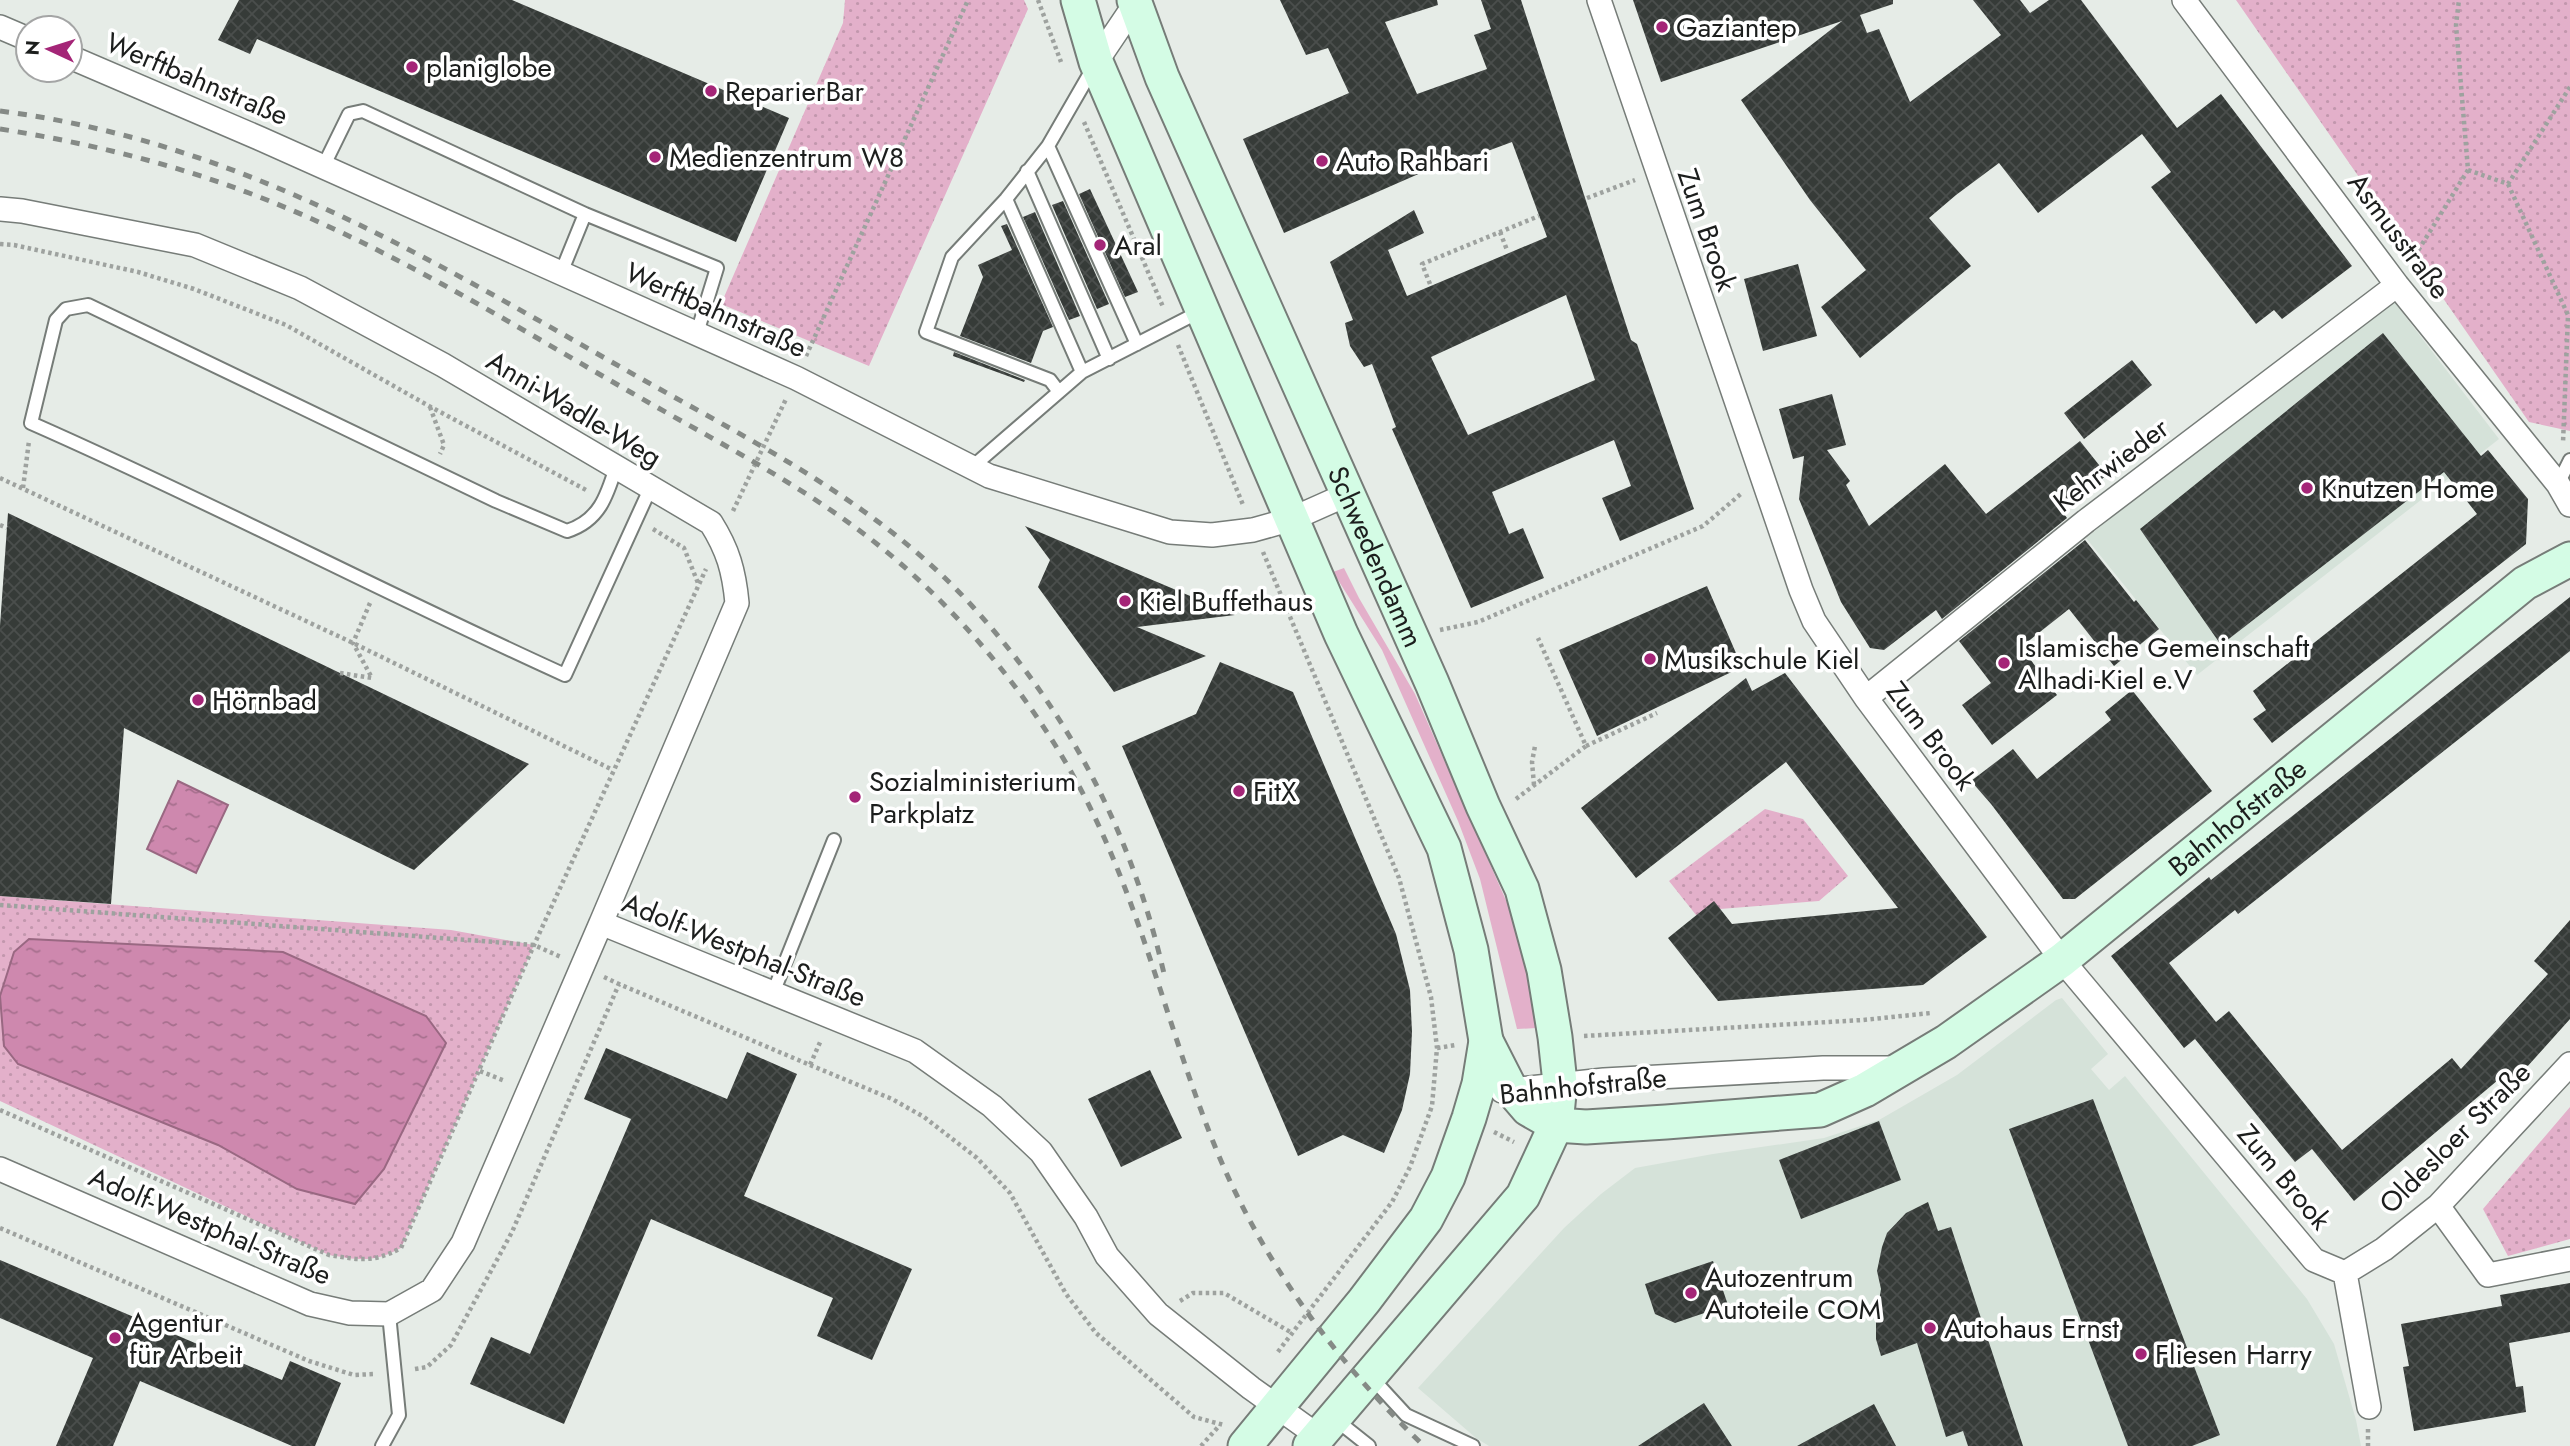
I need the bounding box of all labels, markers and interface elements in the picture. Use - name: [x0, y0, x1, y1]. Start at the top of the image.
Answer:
- place label: Gaziantep: [1676, 7, 1797, 48]
- north arrow: [14, 14, 84, 84]
- marker: Gaziantep: [1654, 19, 1670, 35]
- street label: Werftbahnstraße: [100, 22, 294, 136]
- text: N: [19, 39, 47, 56]
- place label: planiglobe: [426, 47, 552, 88]
- marker: planiglobe: [404, 59, 420, 75]
- place label: ReparierBar: [725, 71, 865, 112]
- marker: ReparierBar: [703, 83, 719, 99]
- place label: Medienzentrum W8: [669, 137, 904, 178]
- place label: Auto Rahbari: [1336, 141, 1489, 182]
- marker: Medienzentrum W8: [647, 149, 663, 165]
- marker: Auto Rahbari: [1314, 153, 1330, 169]
- street label: Zum Brook: [1667, 163, 1747, 297]
- street label: Asmusstraße: [2338, 164, 2460, 308]
- place label: Aral: [1114, 225, 1162, 266]
- marker: Aral: [1092, 237, 1108, 253]
- street label: Werftbahnstraße: [619, 252, 813, 368]
- street label: Anni-Wadle-Weg: [479, 340, 669, 478]
- street label: Kehrwieder: [2045, 408, 2178, 522]
- street label: Schwedendamm: [1317, 459, 1434, 654]
- place label: Knutzen Home: [2321, 468, 2495, 509]
- marker: Knutzen Home: [2299, 480, 2315, 496]
- place label: Kiel Buffethaus: [1139, 581, 1313, 622]
- marker: Kiel Buffethaus: [1117, 593, 1133, 609]
- place label: Islamische Gemeinschaft Alhadi-Kiel e.V: [2018, 627, 2310, 700]
- place label: Musikschule Kiel: [1664, 639, 1860, 680]
- marker: Musikschule Kiel: [1642, 651, 1658, 667]
- marker: Islamische Gemeinschaft Alhadi-Kiel e.V: [1996, 655, 2012, 671]
- street label: Zum Brook: [1876, 673, 1986, 800]
- place label: Hörnbad: [212, 680, 317, 721]
- marker: Hörnbad: [190, 692, 206, 708]
- street label: Bahnhofstraße: [2159, 748, 2315, 886]
- place label: Sozialministerium Parkplatz: [869, 761, 1076, 834]
- place label: FitX: [1253, 771, 1297, 812]
- marker: FitX: [1231, 783, 1247, 799]
- marker: Sozialministerium Parkplatz: [847, 789, 863, 805]
- street label: Adolf-Westphal-Straße: [616, 882, 872, 1018]
- street label: Oldesloer Straße: [2370, 1053, 2540, 1223]
- street label: Bahnhofstraße: [1497, 1057, 1669, 1115]
- street label: Zum Brook: [2227, 1115, 2341, 1239]
- street label: Adolf-Westphal-Straße: [82, 1156, 338, 1296]
- place label: Autozentrum Autoteile COM: [1705, 1257, 1881, 1330]
- marker: Autozentrum Autoteile COM: [1683, 1285, 1699, 1301]
- place label: Agentur für Arbeit: [129, 1302, 242, 1375]
- place label: Autohaus Ernst: [1944, 1308, 2119, 1349]
- marker: Autohaus Ernst: [1922, 1320, 1938, 1336]
- marker: Agentur für Arbeit: [107, 1330, 123, 1346]
- place label: Fliesen Harry: [2155, 1334, 2312, 1375]
- marker: Fliesen Harry: [2133, 1346, 2149, 1362]

